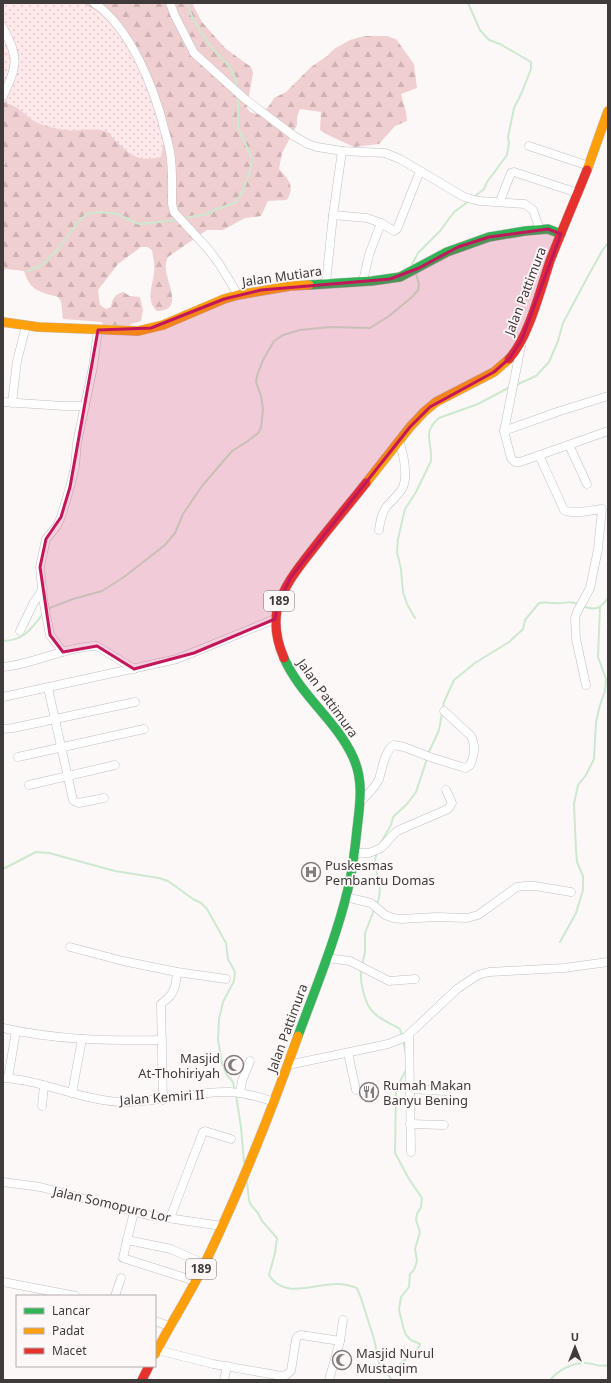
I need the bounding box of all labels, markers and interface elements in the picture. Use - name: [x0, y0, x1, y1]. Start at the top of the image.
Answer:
- street label: Jalan Pattimura: [499, 244, 550, 340]
- street label: Jalan Mutiara: [239, 261, 323, 291]
- road number: 189: [264, 591, 294, 611]
- street label: Jalan Pattimura: [292, 653, 363, 741]
- place label: Puskesmas Pembantu Domas: [325, 856, 435, 889]
- hospital icon: Puskesmas Pembantu Domas: [300, 861, 322, 883]
- street label: Jalan Pattimura: [262, 981, 311, 1077]
- place label: Masjid At-Thohiriyah: [138, 1049, 220, 1082]
- mosque icon: Masjid At-Thohiriyah: [223, 1054, 245, 1076]
- place label: Rumah Makan Banyu Bening: [383, 1076, 471, 1109]
- restaurant icon: Rumah Makan Banyu Bening: [358, 1081, 380, 1103]
- street label: Jalan Kemiri II: [117, 1085, 205, 1109]
- street label: Jalan Somopuro Lor: [49, 1181, 173, 1226]
- road number: 189: [186, 1259, 216, 1279]
- legend: [16, 1295, 156, 1367]
- text: Lancar: [52, 1302, 90, 1319]
- text: Padat: [52, 1322, 85, 1339]
- north arrow: [555, 1327, 595, 1367]
- text: U: [571, 1329, 579, 1344]
- text: Macet: [52, 1342, 87, 1359]
- place label: Masjid Nurul Mustaqim: [356, 1344, 434, 1377]
- mosque icon: Masjid Nurul Mustaqim: [331, 1349, 353, 1371]

